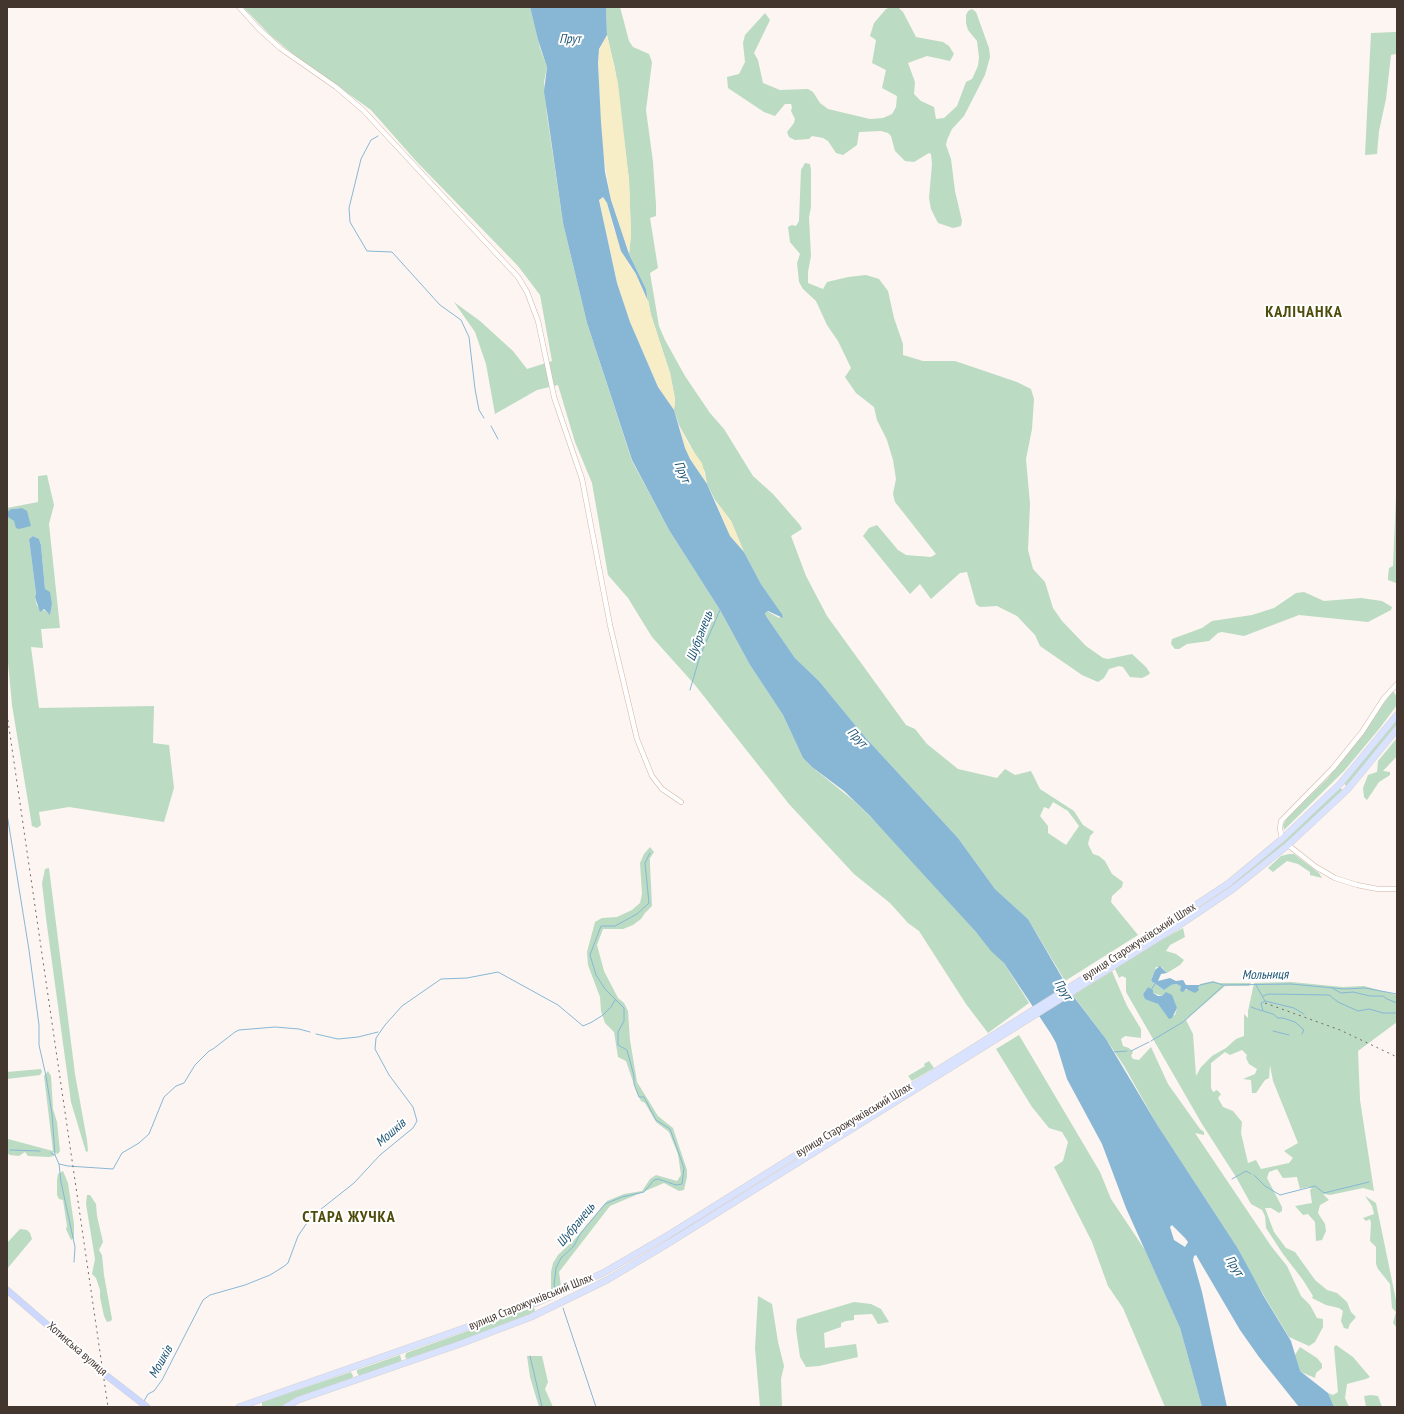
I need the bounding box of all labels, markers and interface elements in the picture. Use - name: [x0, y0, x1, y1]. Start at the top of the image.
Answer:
- water label: Прут: [559, 31, 581, 47]
- district label: КАЛІЧАНКА: [1265, 302, 1343, 322]
- water label: Прут: [671, 459, 693, 485]
- water label: Шубранець: [683, 609, 717, 663]
- water label: Прут: [844, 725, 870, 751]
- street label: вулиця Старожучківський Шлях: [1079, 900, 1199, 984]
- water label: Мольниця: [1242, 967, 1288, 983]
- water label: Прут: [1051, 977, 1075, 1003]
- street label: вулиця Старожучківський Шлях: [793, 1080, 915, 1160]
- water label: Мошків: [373, 1116, 409, 1150]
- water label: Шубранець: [554, 1200, 598, 1250]
- district label: СТАРА ЖУЧКА: [302, 1207, 396, 1227]
- water label: Прут: [1222, 1253, 1246, 1279]
- street label: вулиця Старожучківський Шлях: [467, 1270, 595, 1334]
- street label: Хотинська вулиця: [44, 1319, 110, 1379]
- water label: Мошків: [146, 1343, 176, 1381]

